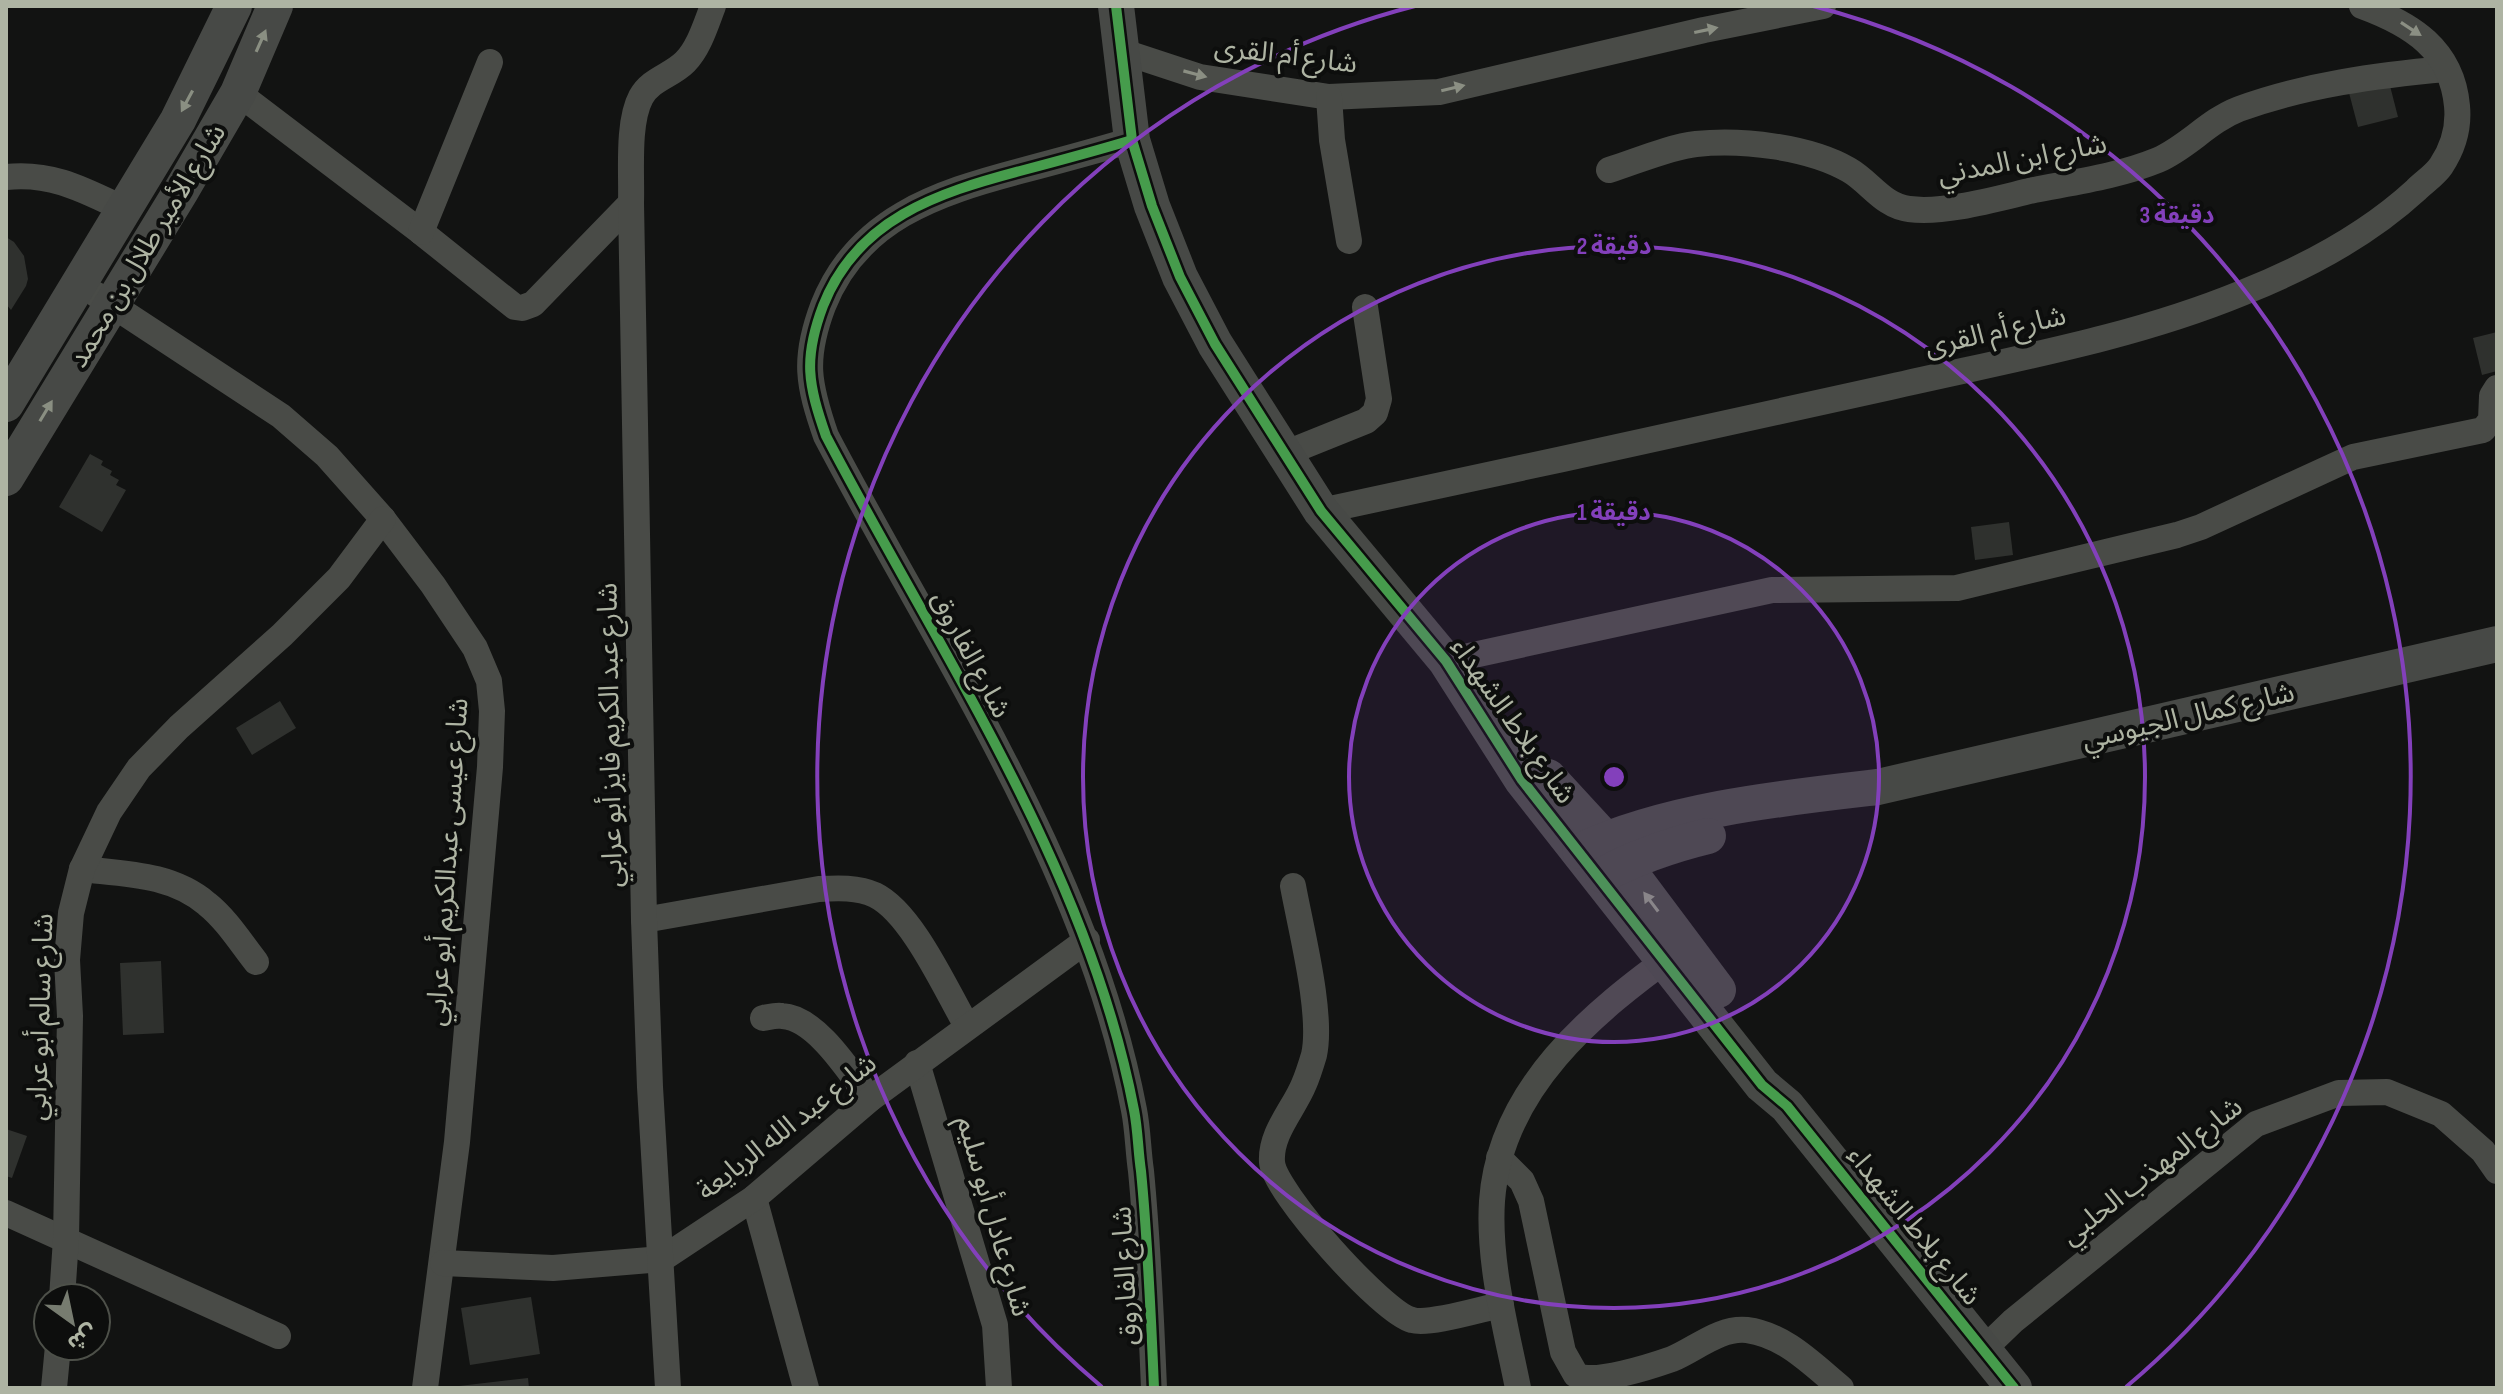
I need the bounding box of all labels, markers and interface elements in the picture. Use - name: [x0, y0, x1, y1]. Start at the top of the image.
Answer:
- one-way arrow: [2401, 21, 2422, 36]
- one-way arrow: [1694, 23, 1719, 36]
- street label: شارع أم القرى: [1212, 28, 1359, 84]
- one-way arrow: [254, 29, 267, 53]
- one-way arrow: [1183, 69, 1208, 81]
- one-way arrow: [1440, 82, 1465, 94]
- one-way arrow: [181, 90, 195, 112]
- street label: شارع الأمير طلال بن محمد: [61, 118, 236, 375]
- street label: شارع ابن المدني: [1935, 127, 2110, 195]
- text: 3 دقيقة: [2140, 201, 2214, 230]
- text: 2 دقيقة: [1577, 232, 1651, 261]
- street label: شارع أم القرى: [1921, 297, 2070, 367]
- one-way arrow: [39, 400, 53, 422]
- text: 1 دقيقة: [1577, 498, 1651, 527]
- street label: شارع عبد الكريم فايز أبو عرابي: [589, 582, 634, 888]
- street label: شارع الفاروق: [921, 585, 1018, 725]
- street label: شارع بلاط الشهداء: [1441, 632, 1582, 812]
- street label: شارع كمال الجيوسي: [2079, 676, 2298, 760]
- street label: شارع عيسى عبدالكريم أبو عرابي: [417, 697, 479, 1028]
- centre of rings: [1600, 763, 1628, 791]
- one-way arrow: [1644, 892, 1660, 913]
- street label: شارع سالم أبو عرابي: [18, 913, 65, 1122]
- street label: شارع عبد الله الربايعة: [691, 1047, 885, 1210]
- street label: شارع المهذب الحلبي: [2055, 1090, 2251, 1255]
- street label: شارع عادل أبو سليم: [945, 1112, 1040, 1321]
- street label: شارع بلاط الشهداء: [1837, 1140, 1988, 1314]
- street label: شارع الفاروق: [1105, 1205, 1149, 1346]
- north arrow: [32, 1282, 112, 1362]
- text: ش: [62, 1318, 102, 1357]

